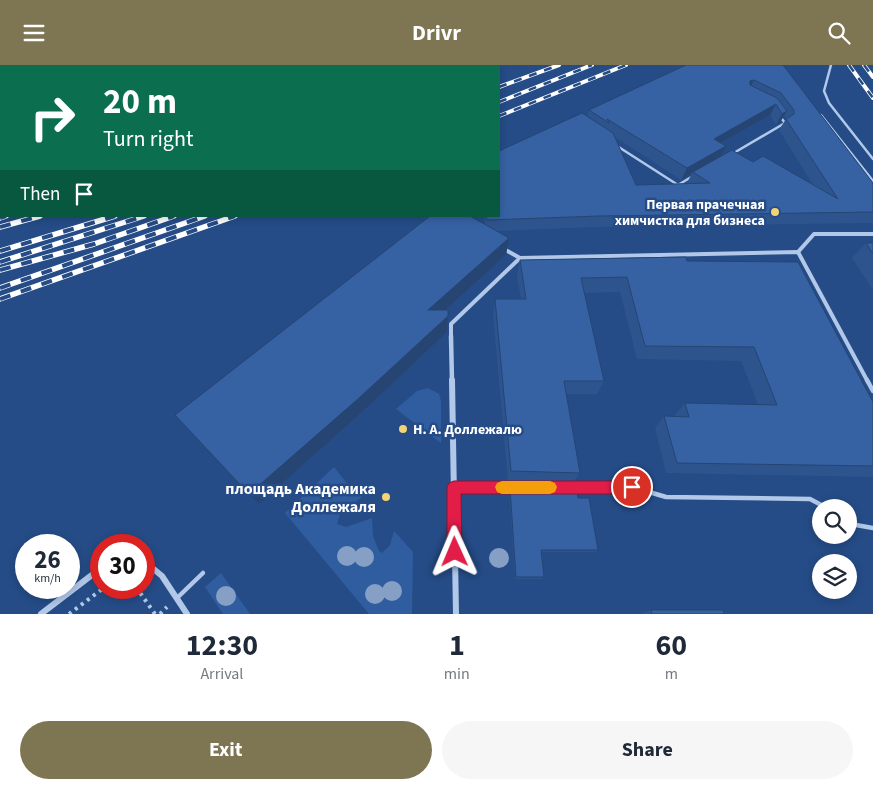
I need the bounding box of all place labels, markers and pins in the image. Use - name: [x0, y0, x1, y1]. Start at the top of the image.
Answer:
- place label: Первая прачечная химчистка для бизнеса: [615, 195, 765, 231]
- marker: Первая прачечная химчистка для бизнеса: [769, 206, 781, 218]
- place label: Н. А. Доллежалю: [413, 420, 522, 440]
- marker: Н. А. Доллежалю: [397, 423, 409, 435]
- pin: [611, 466, 653, 508]
- place label: площадь Академика Доллежаля: [225, 478, 376, 518]
- marker: площадь Академика Доллежаля: [380, 491, 392, 503]

